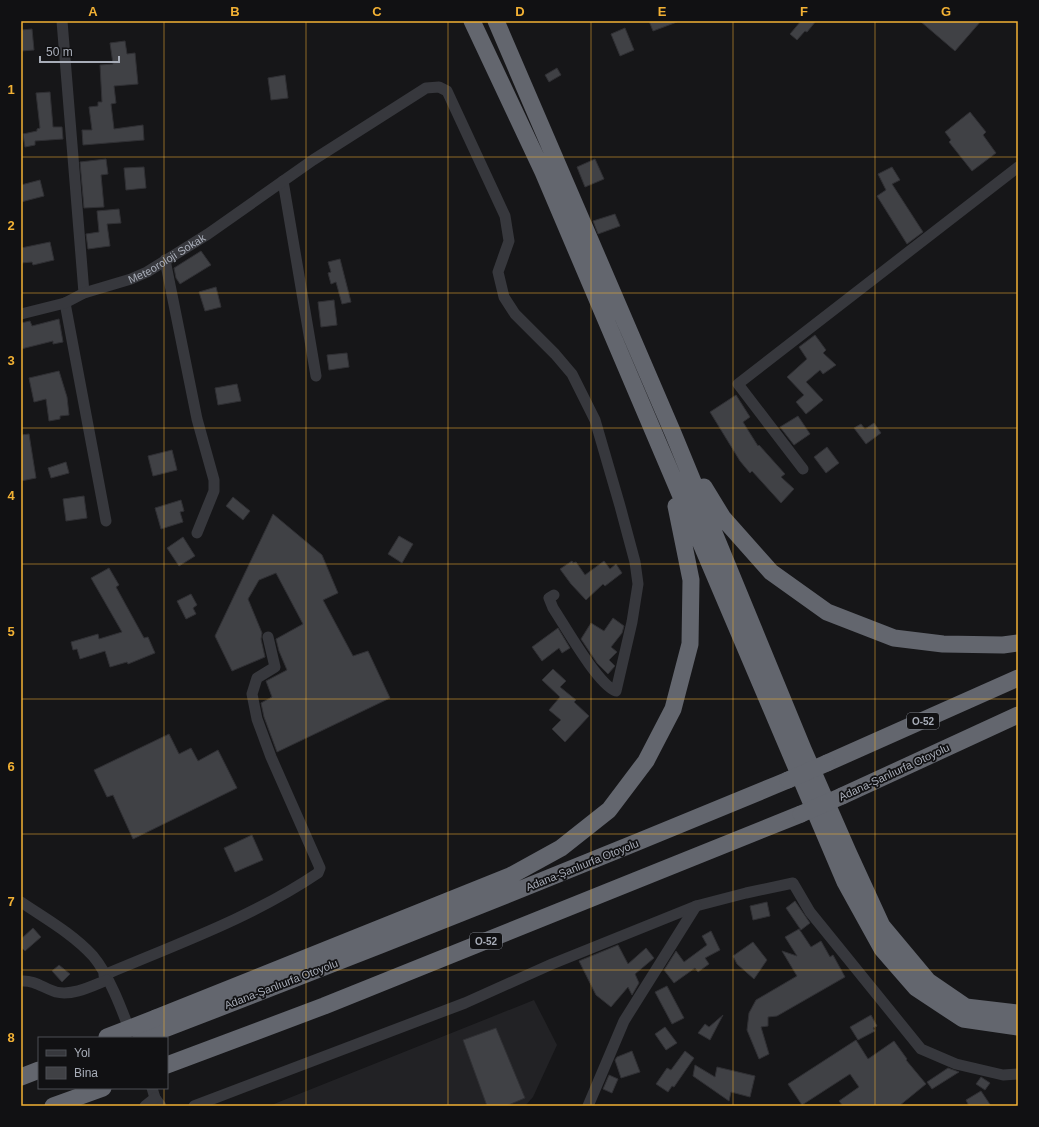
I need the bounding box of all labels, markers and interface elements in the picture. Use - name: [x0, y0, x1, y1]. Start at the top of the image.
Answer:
- text: A: [88, 4, 98, 19]
- text: B: [230, 4, 240, 19]
- text: C: [372, 4, 382, 19]
- text: D: [515, 4, 525, 19]
- text: E: [658, 4, 667, 19]
- text: F: [800, 4, 808, 19]
- text: G: [941, 4, 951, 19]
- scale bar: [40, 38, 119, 64]
- text: 50 m: [46, 45, 73, 59]
- text: 1: [7, 82, 15, 97]
- text: 2: [7, 218, 15, 233]
- street label: Meteoroloji Sokak: [126, 231, 208, 286]
- text: 3: [7, 353, 15, 368]
- text: 4: [7, 488, 15, 503]
- text: 5: [7, 624, 15, 639]
- road number: O-52: [907, 713, 939, 729]
- street label: Adana-Şanlıurfa Otoyolu: [837, 741, 951, 803]
- text: 6: [7, 759, 15, 774]
- street label: Adana-Şanlıurfa Otoyolu: [524, 837, 640, 893]
- text: 7: [7, 894, 15, 909]
- road number: O-52: [470, 933, 502, 949]
- street label: Adana-Şanlıurfa Otoyolu: [223, 957, 339, 1011]
- text: 8: [7, 1030, 15, 1045]
- legend: [38, 1037, 168, 1089]
- text: Yol: [74, 1046, 90, 1060]
- text: Bina: [74, 1066, 98, 1080]

